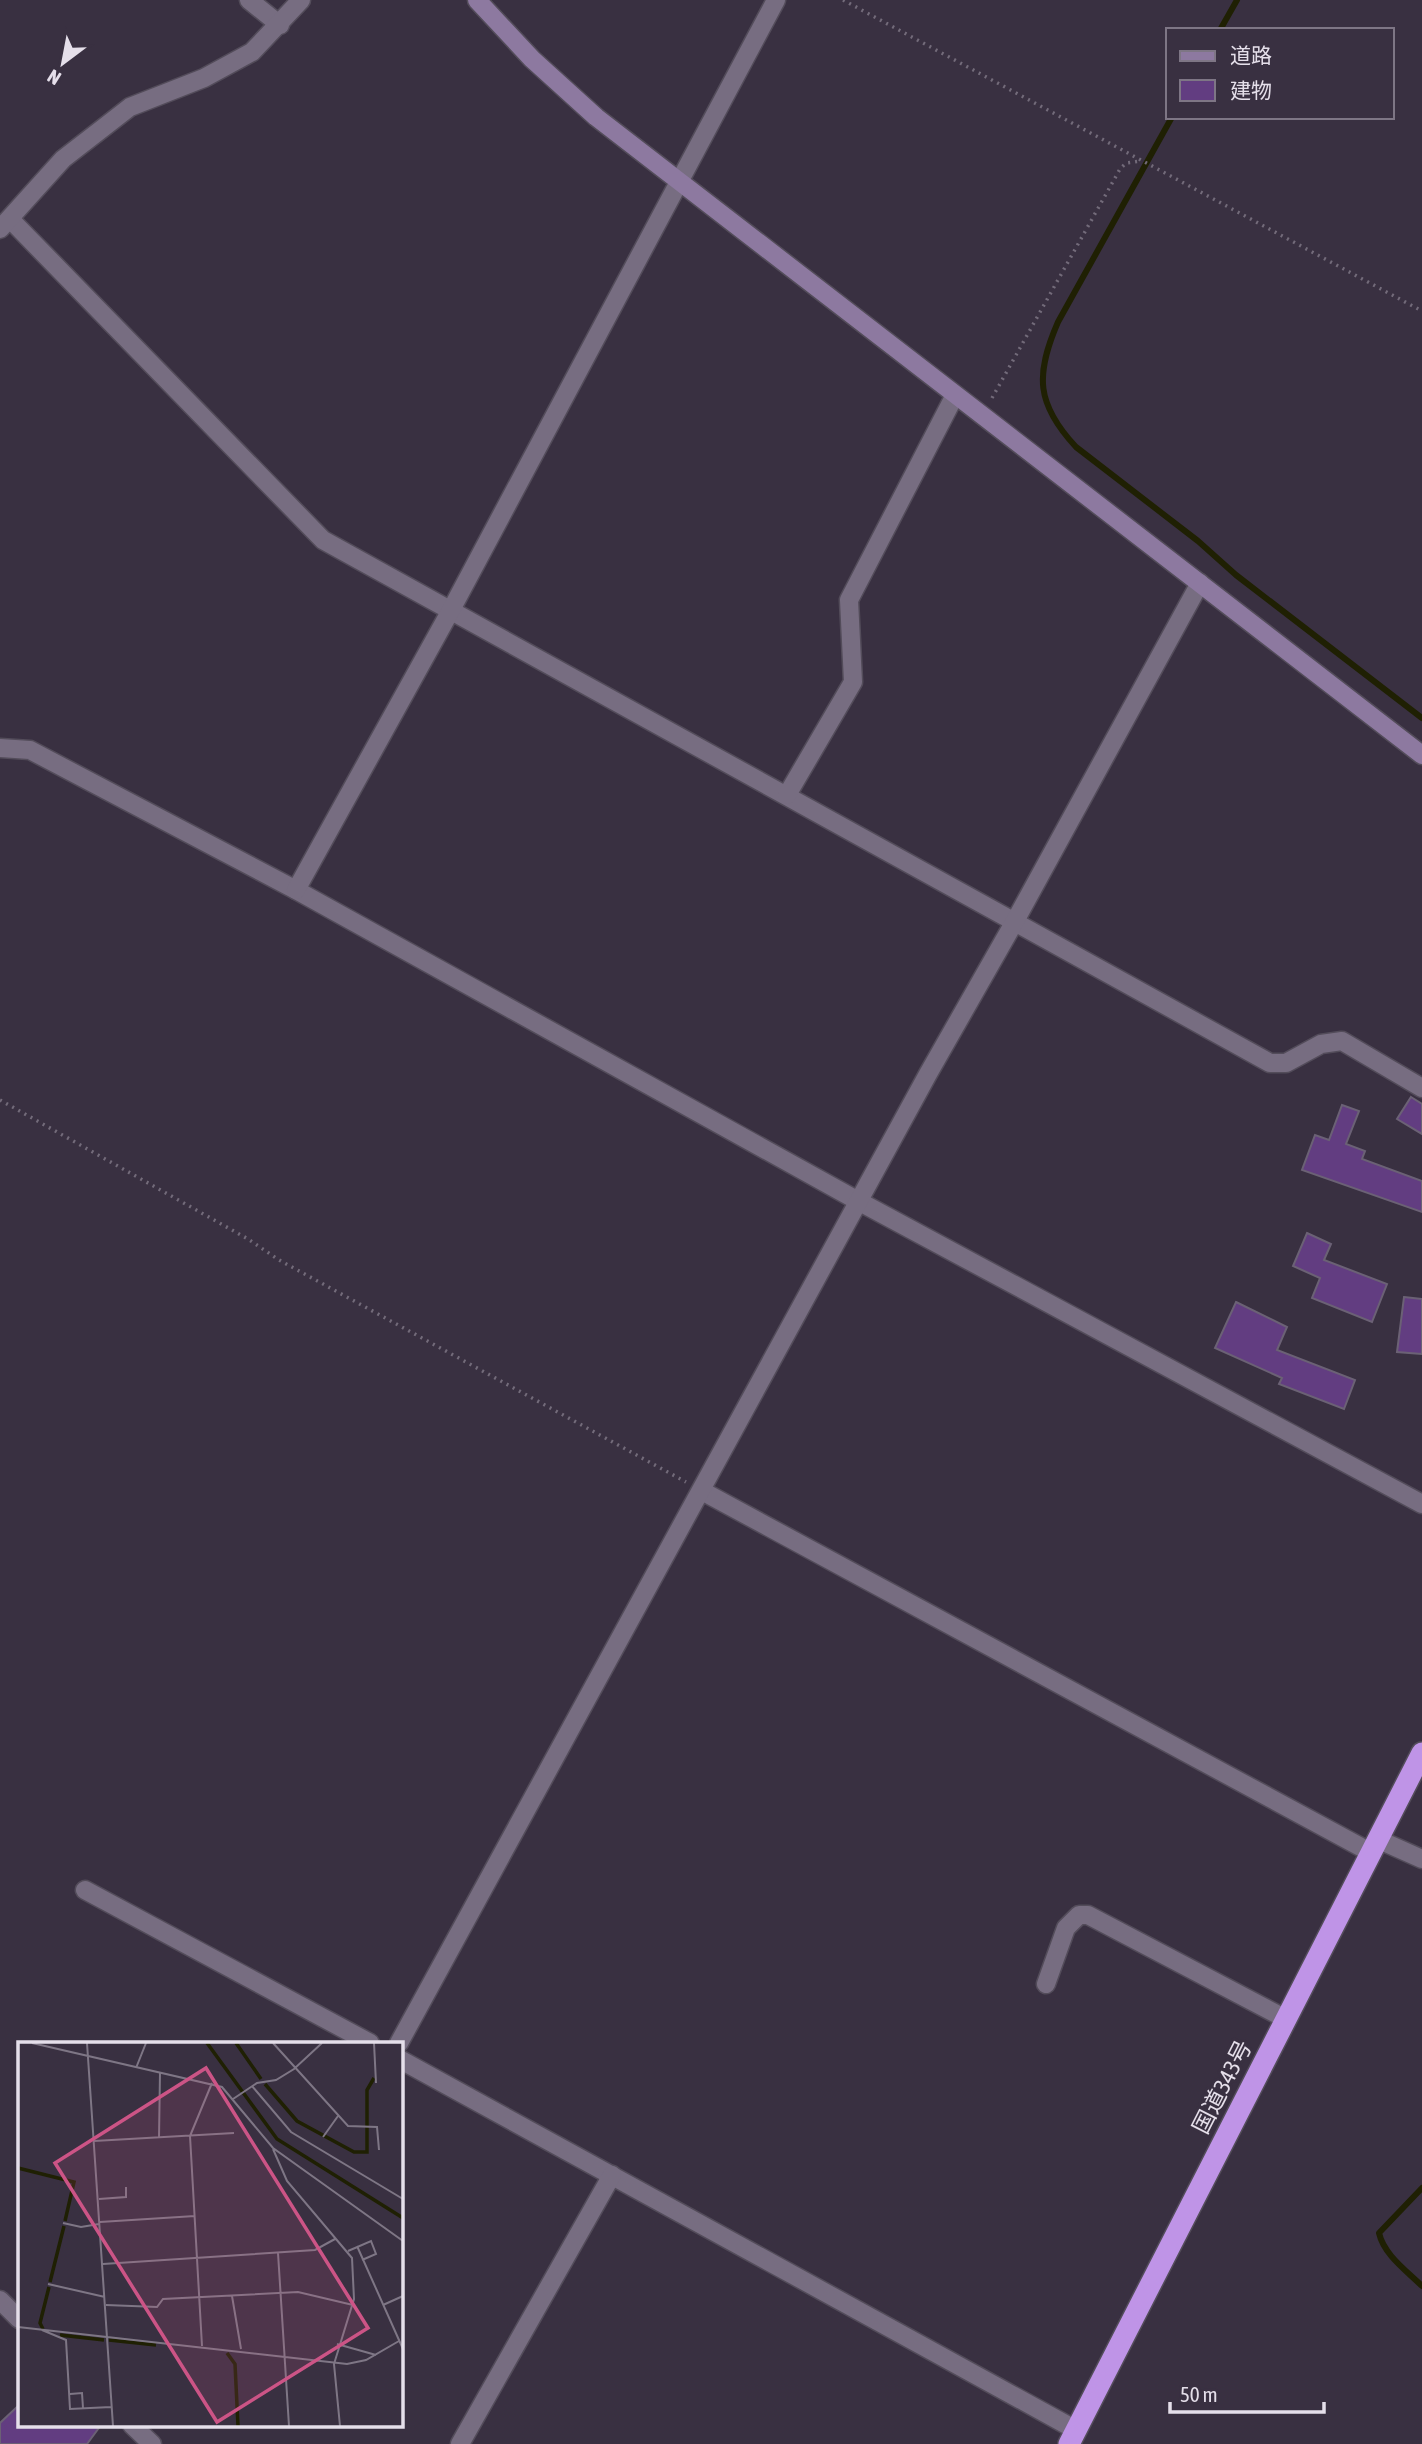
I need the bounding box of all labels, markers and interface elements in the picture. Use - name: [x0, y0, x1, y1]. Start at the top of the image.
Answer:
- north arrow: [28, 28, 98, 98]
- legend: [1166, 28, 1394, 119]
- text: 道路: [1230, 43, 1272, 67]
- text: N: [43, 65, 65, 90]
- text: 建物: [1230, 78, 1272, 102]
- street label: 国道343号: [1187, 2036, 1257, 2138]
- inset map: [18, 2042, 402, 2426]
- scale bar: [1170, 2370, 1324, 2414]
- text: 50 m: [1180, 2382, 1218, 2406]

